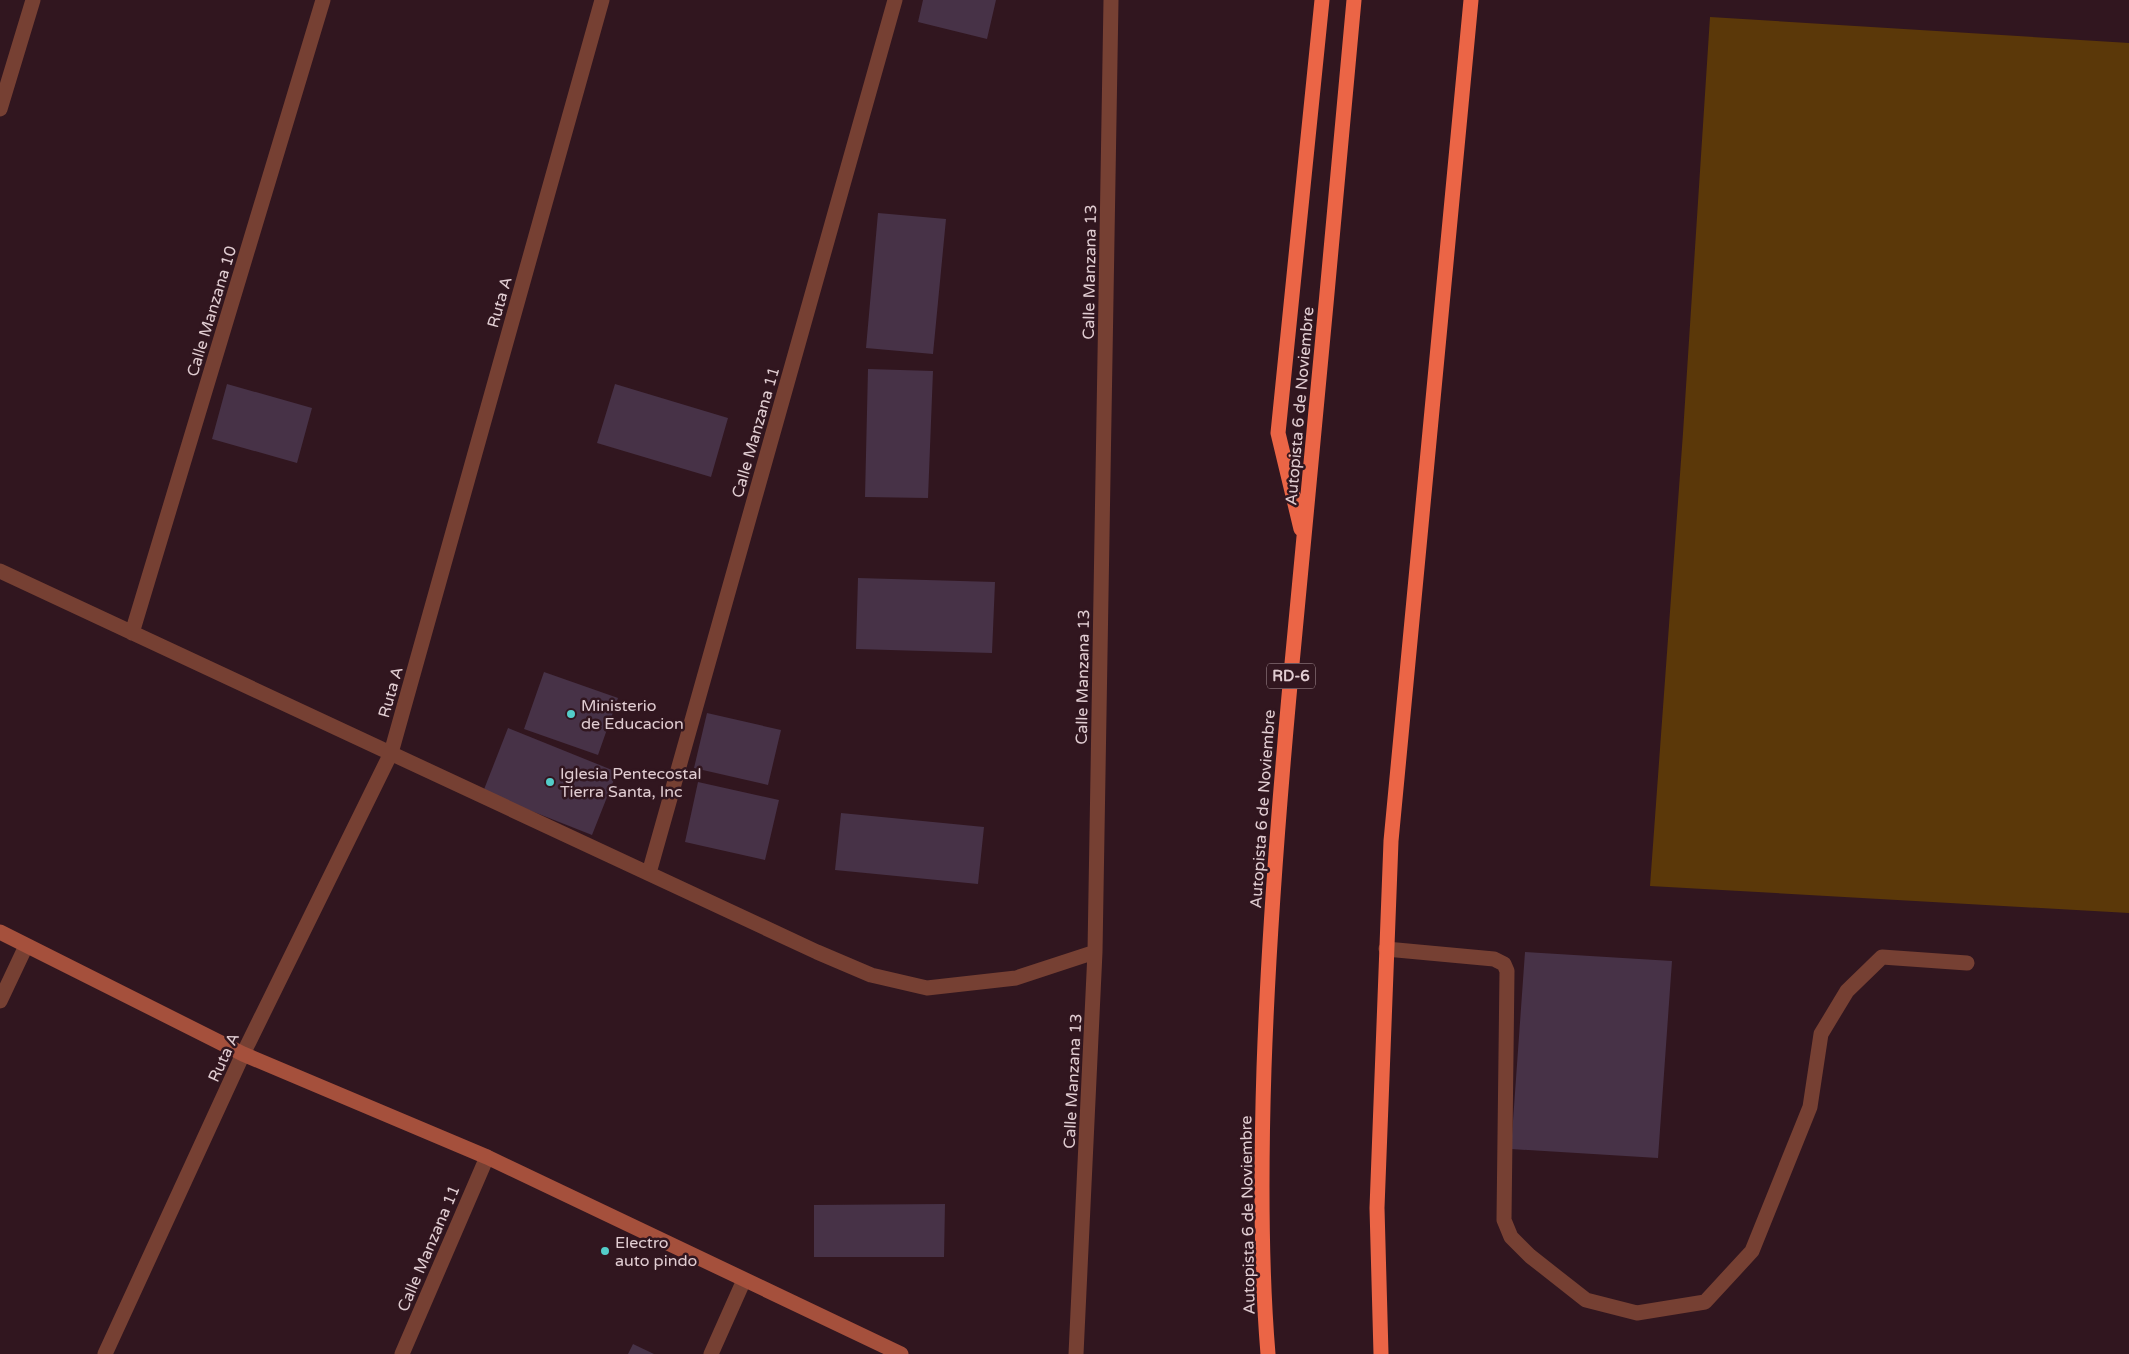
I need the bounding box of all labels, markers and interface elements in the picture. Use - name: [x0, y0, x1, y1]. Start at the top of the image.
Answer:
- street label: Calle Manzana 13: [1079, 204, 1101, 340]
- street label: Calle Manzana 10: [183, 244, 241, 379]
- street label: Ruta A: [483, 274, 517, 330]
- street label: Autopista 6 de Noviembre: [1281, 306, 1319, 506]
- street label: Calle Manzana 11: [728, 364, 784, 500]
- street label: Calle Manzana 13: [1072, 609, 1094, 745]
- street label: Ruta A: [374, 664, 408, 720]
- road number: RD-6: [1267, 664, 1315, 688]
- place label: Ministerio de Educacion: [581, 696, 684, 734]
- marker: Ministerio de Educacion: [565, 708, 577, 720]
- street label: Autopista 6 de Noviembre: [1246, 709, 1280, 909]
- place label: Iglesia Pentecostal Tierra Santa, Inc: [560, 764, 701, 802]
- marker: Iglesia Pentecostal Tierra Santa, Inc: [544, 776, 556, 788]
- street label: Calle Manzana 13: [1059, 1013, 1087, 1149]
- street label: Ruta A: [204, 1029, 244, 1085]
- street label: Autopista 6 de Noviembre: [1236, 1115, 1260, 1315]
- street label: Calle Manzana 11: [393, 1182, 465, 1315]
- place label: Electro auto pindo: [615, 1233, 697, 1271]
- marker: Electro auto pindo: [599, 1245, 611, 1257]

